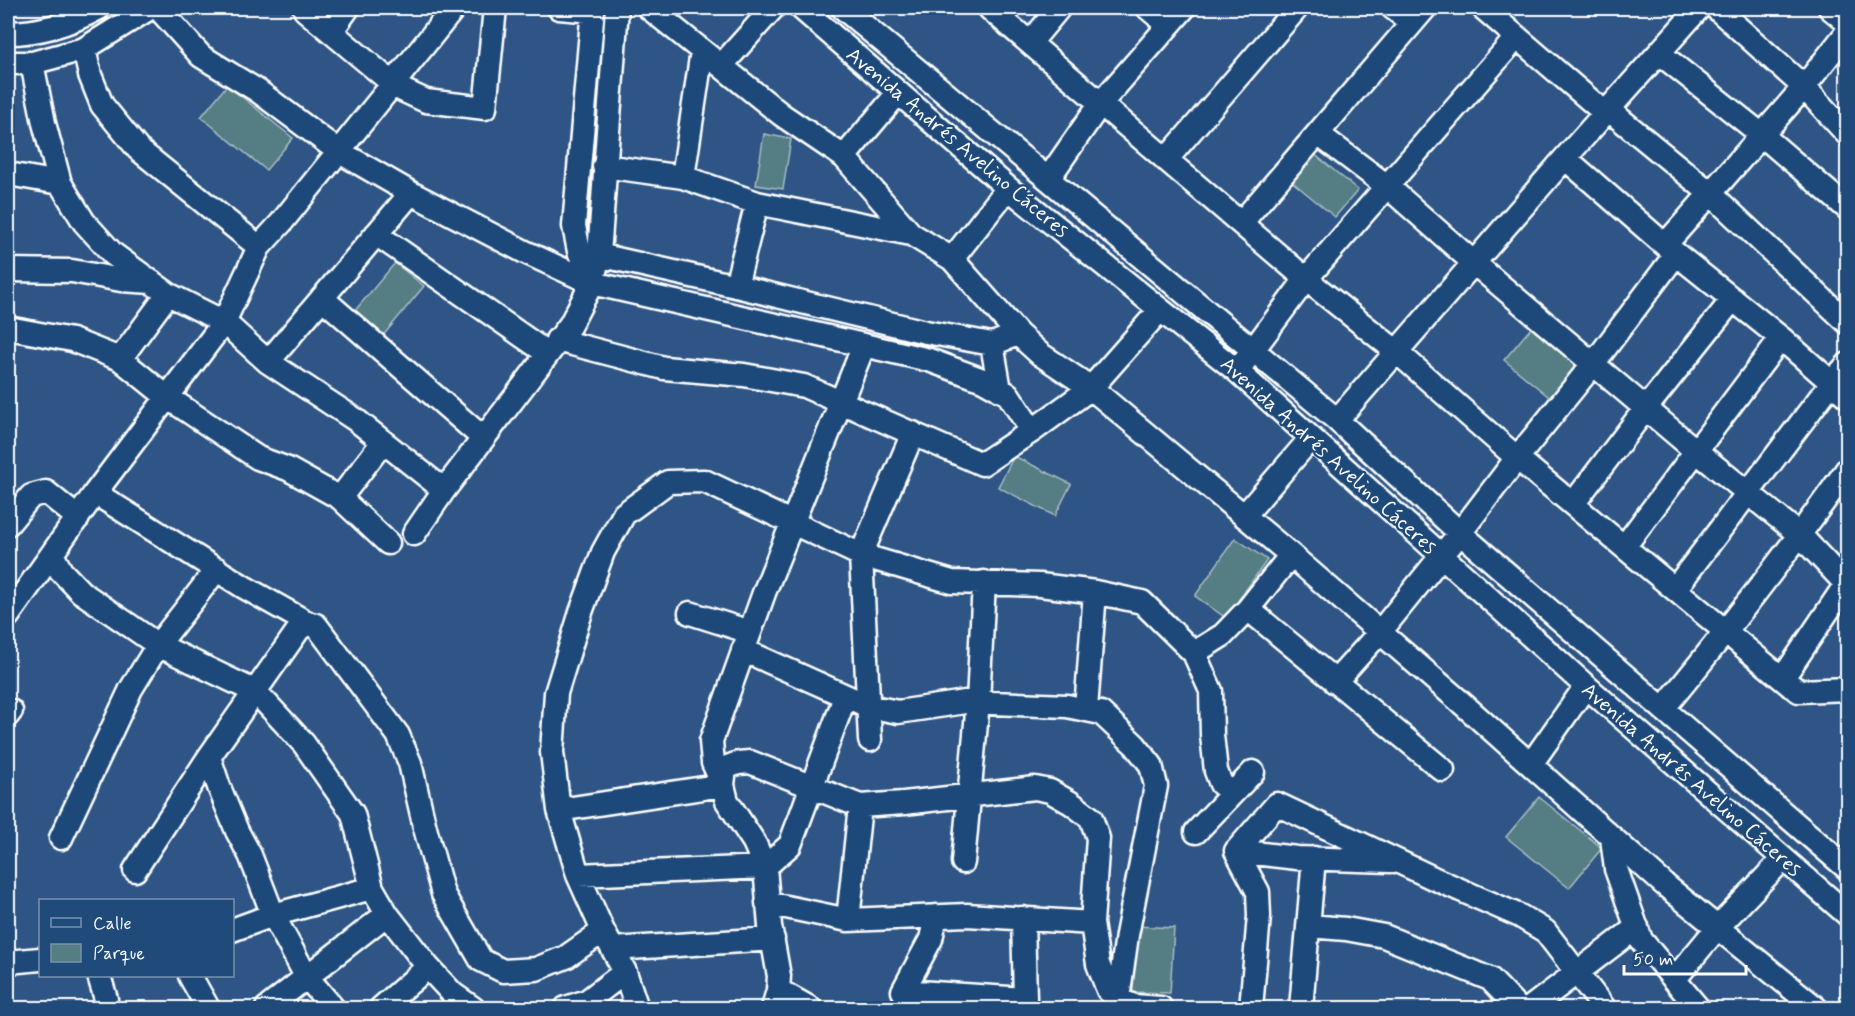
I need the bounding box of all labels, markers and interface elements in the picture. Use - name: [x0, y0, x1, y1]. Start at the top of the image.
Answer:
- street label: Avenida Andrés Avelino Cáceres: [840, 41, 1075, 244]
- street label: Avenida Andrés Avelino Cáceres: [1214, 351, 1443, 561]
- street label: Avenida Andrés Avelino Cáceres: [1575, 676, 1807, 883]
- legend: [39, 899, 234, 977]
- text: Calle: [93, 912, 132, 936]
- scale bar: [1624, 938, 1746, 976]
- text: Parque: [93, 942, 145, 966]
- text: 50 m: [1633, 948, 1673, 972]

